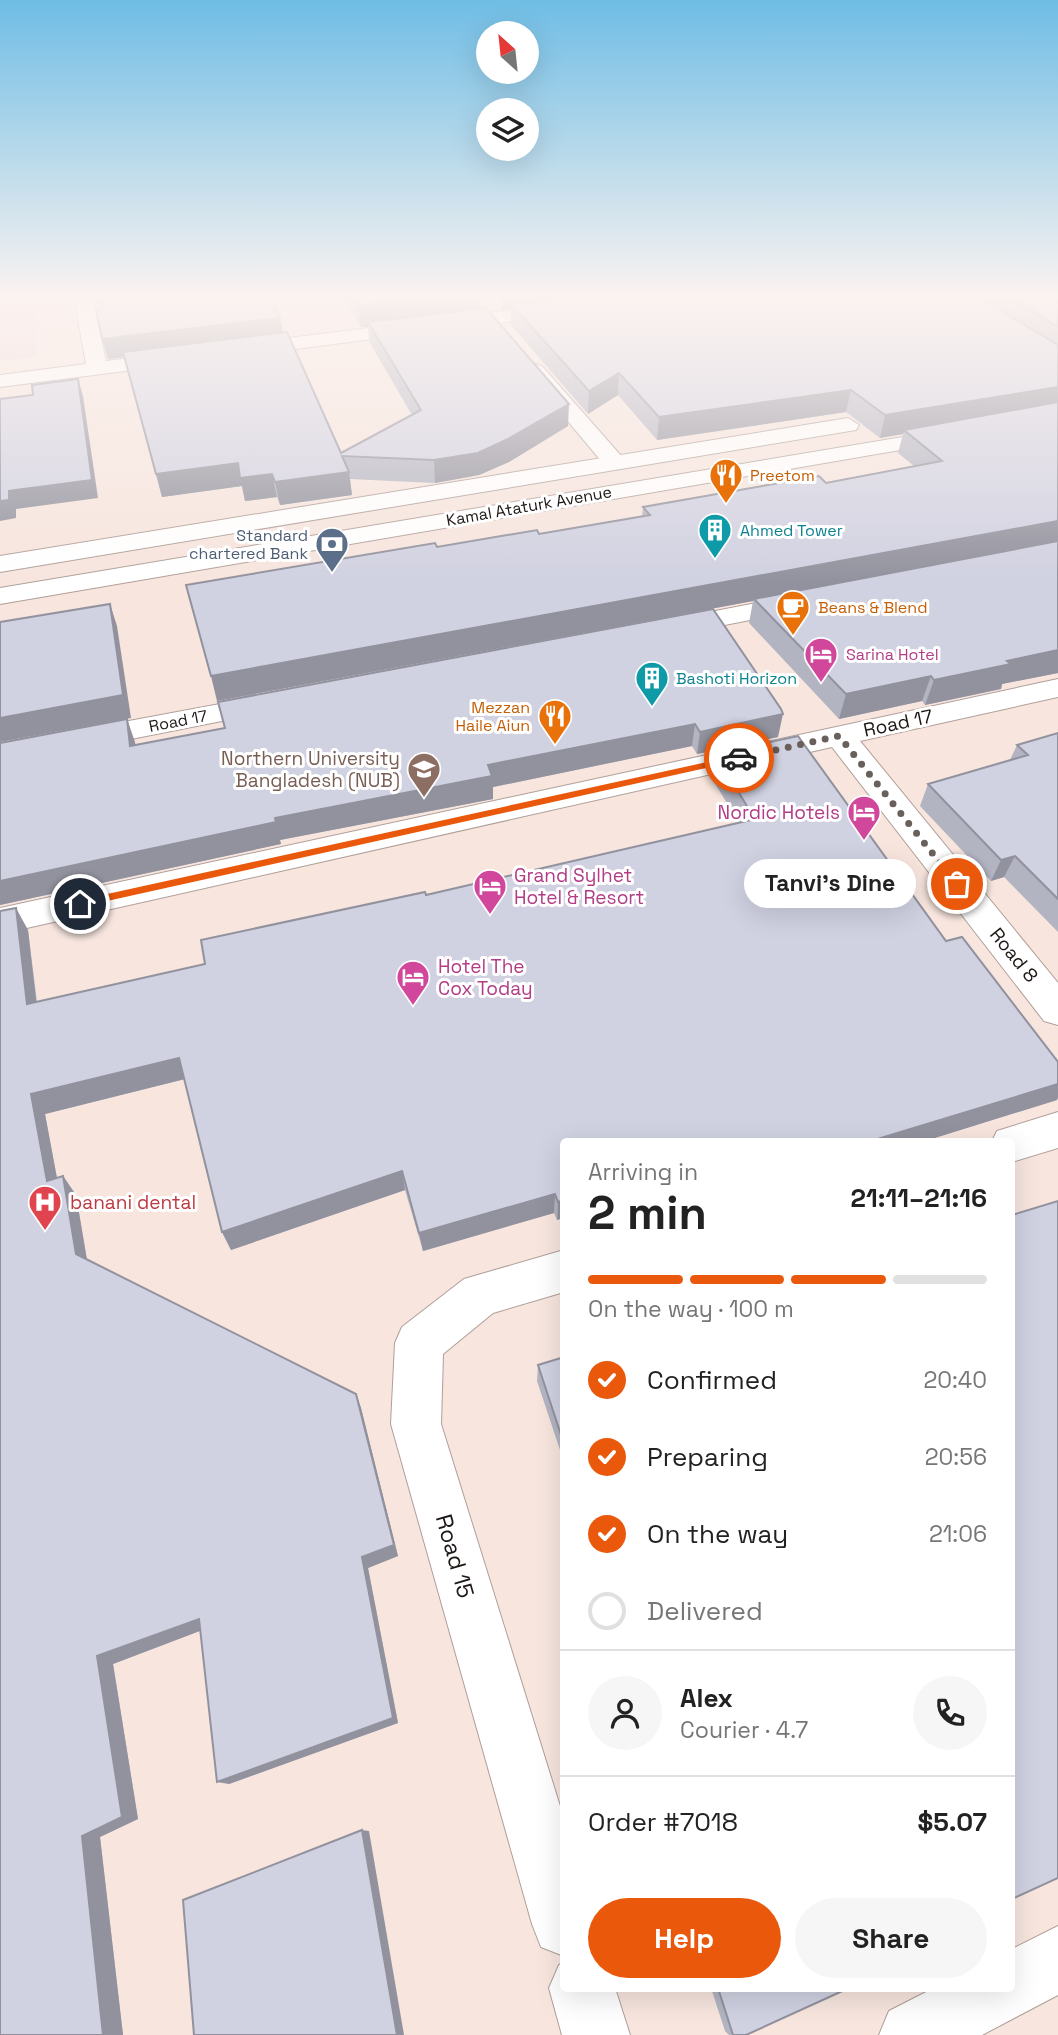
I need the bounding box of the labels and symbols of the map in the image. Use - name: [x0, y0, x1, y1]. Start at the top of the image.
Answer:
- north arrow: [476, 21, 539, 84]
- restaurant icon: Preetom: [707, 456, 745, 505]
- place label: Preetom: [750, 465, 815, 486]
- street label: Kamal Ataturk Avenue: [445, 481, 613, 531]
- building icon: Ahmed Tower: [696, 511, 734, 560]
- place label: Ahmed Tower: [740, 520, 843, 541]
- place label: Standard chartered Bank: [189, 525, 308, 564]
- bank icon: Standard chartered Bank: [313, 525, 351, 574]
- cafe icon: Beans & Blend: [774, 588, 812, 637]
- place label: Beans & Blend: [818, 597, 927, 618]
- hotel icon: Sarina Hotel: [802, 635, 840, 684]
- place label: Sarina Hotel: [846, 644, 939, 665]
- building icon: Bashoti Horizon: [633, 659, 671, 708]
- place label: Bashoti Horizon: [676, 668, 797, 689]
- place label: Mezzan Haile Aiun: [455, 697, 530, 736]
- restaurant icon: Mezzan Haile Aiun: [536, 697, 574, 746]
- street label: Road 17: [861, 703, 935, 743]
- street label: Road 17: [147, 705, 209, 737]
- courier: [704, 723, 774, 793]
- place label: Northern University Bangladesh (NUB): [221, 746, 400, 793]
- school or university icon: Northern University Bangladesh (NUB): [405, 750, 443, 799]
- hotel icon: Nordic Hotels: [845, 793, 883, 842]
- place label: Nordic Hotels: [718, 800, 840, 825]
- pin: [927, 854, 987, 914]
- callout: Tanvi's Dine: [744, 860, 915, 908]
- place label: Grand Sylhet Hotel & Resort: [514, 863, 644, 910]
- hotel icon: Grand Sylhet Hotel & Resort: [471, 867, 509, 916]
- pin: [50, 874, 110, 934]
- street label: Road 8: [984, 923, 1044, 987]
- place label: Hotel The Cox Today: [438, 954, 533, 1001]
- hotel icon: Hotel The Cox Today: [394, 958, 432, 1007]
- hospital icon: banani dental: [26, 1183, 64, 1232]
- place label: banani dental: [70, 1190, 196, 1215]
- street label: Road 15: [429, 1511, 481, 1601]

